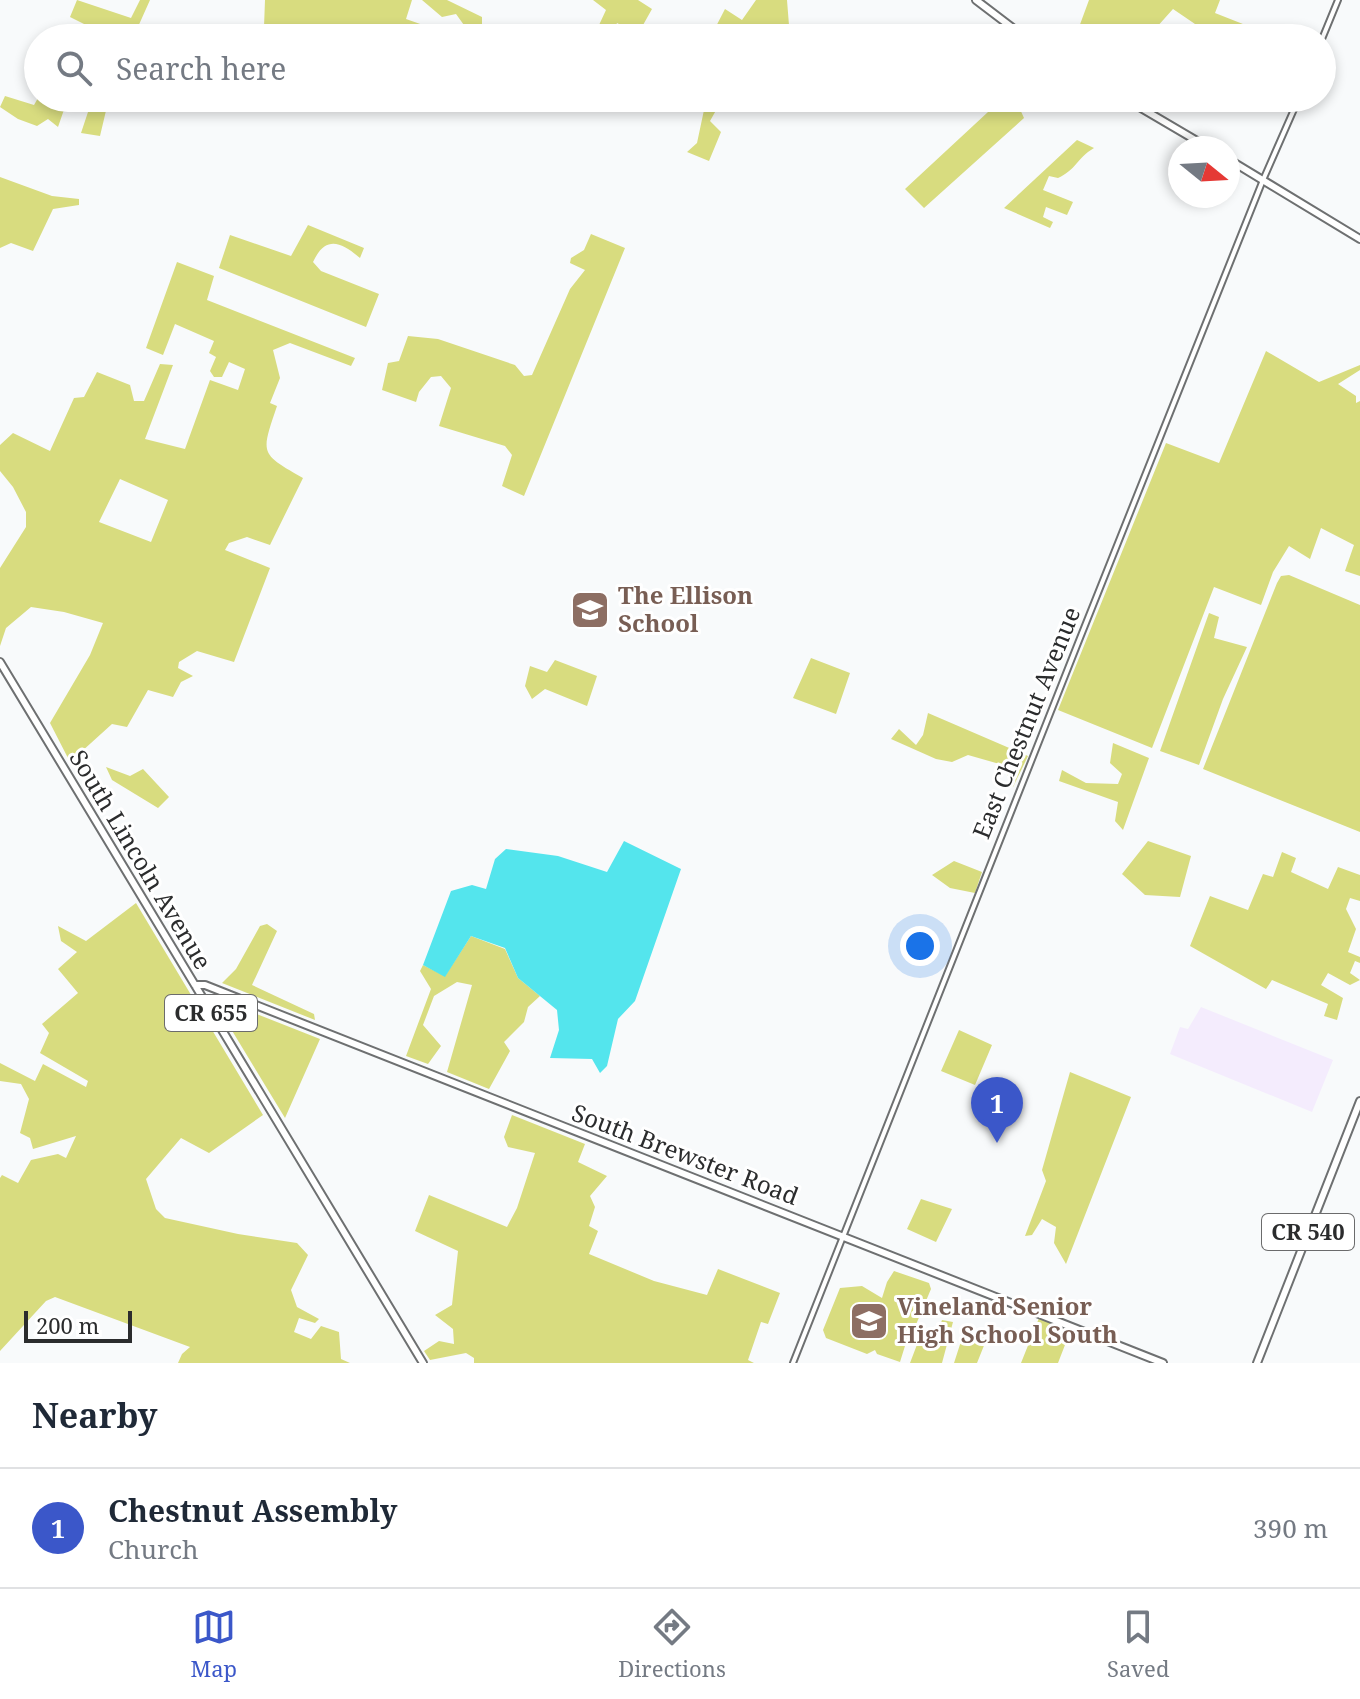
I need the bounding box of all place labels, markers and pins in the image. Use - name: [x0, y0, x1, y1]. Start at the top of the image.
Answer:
- place label: The Ellison School: [618, 578, 753, 639]
- school or university icon: The Ellison School: [569, 589, 611, 631]
- pin: 1: [971, 1077, 1023, 1143]
- place label: Vineland Senior High School South: [897, 1289, 1118, 1350]
- school or university icon: Vineland Senior High School South: [848, 1300, 890, 1342]

